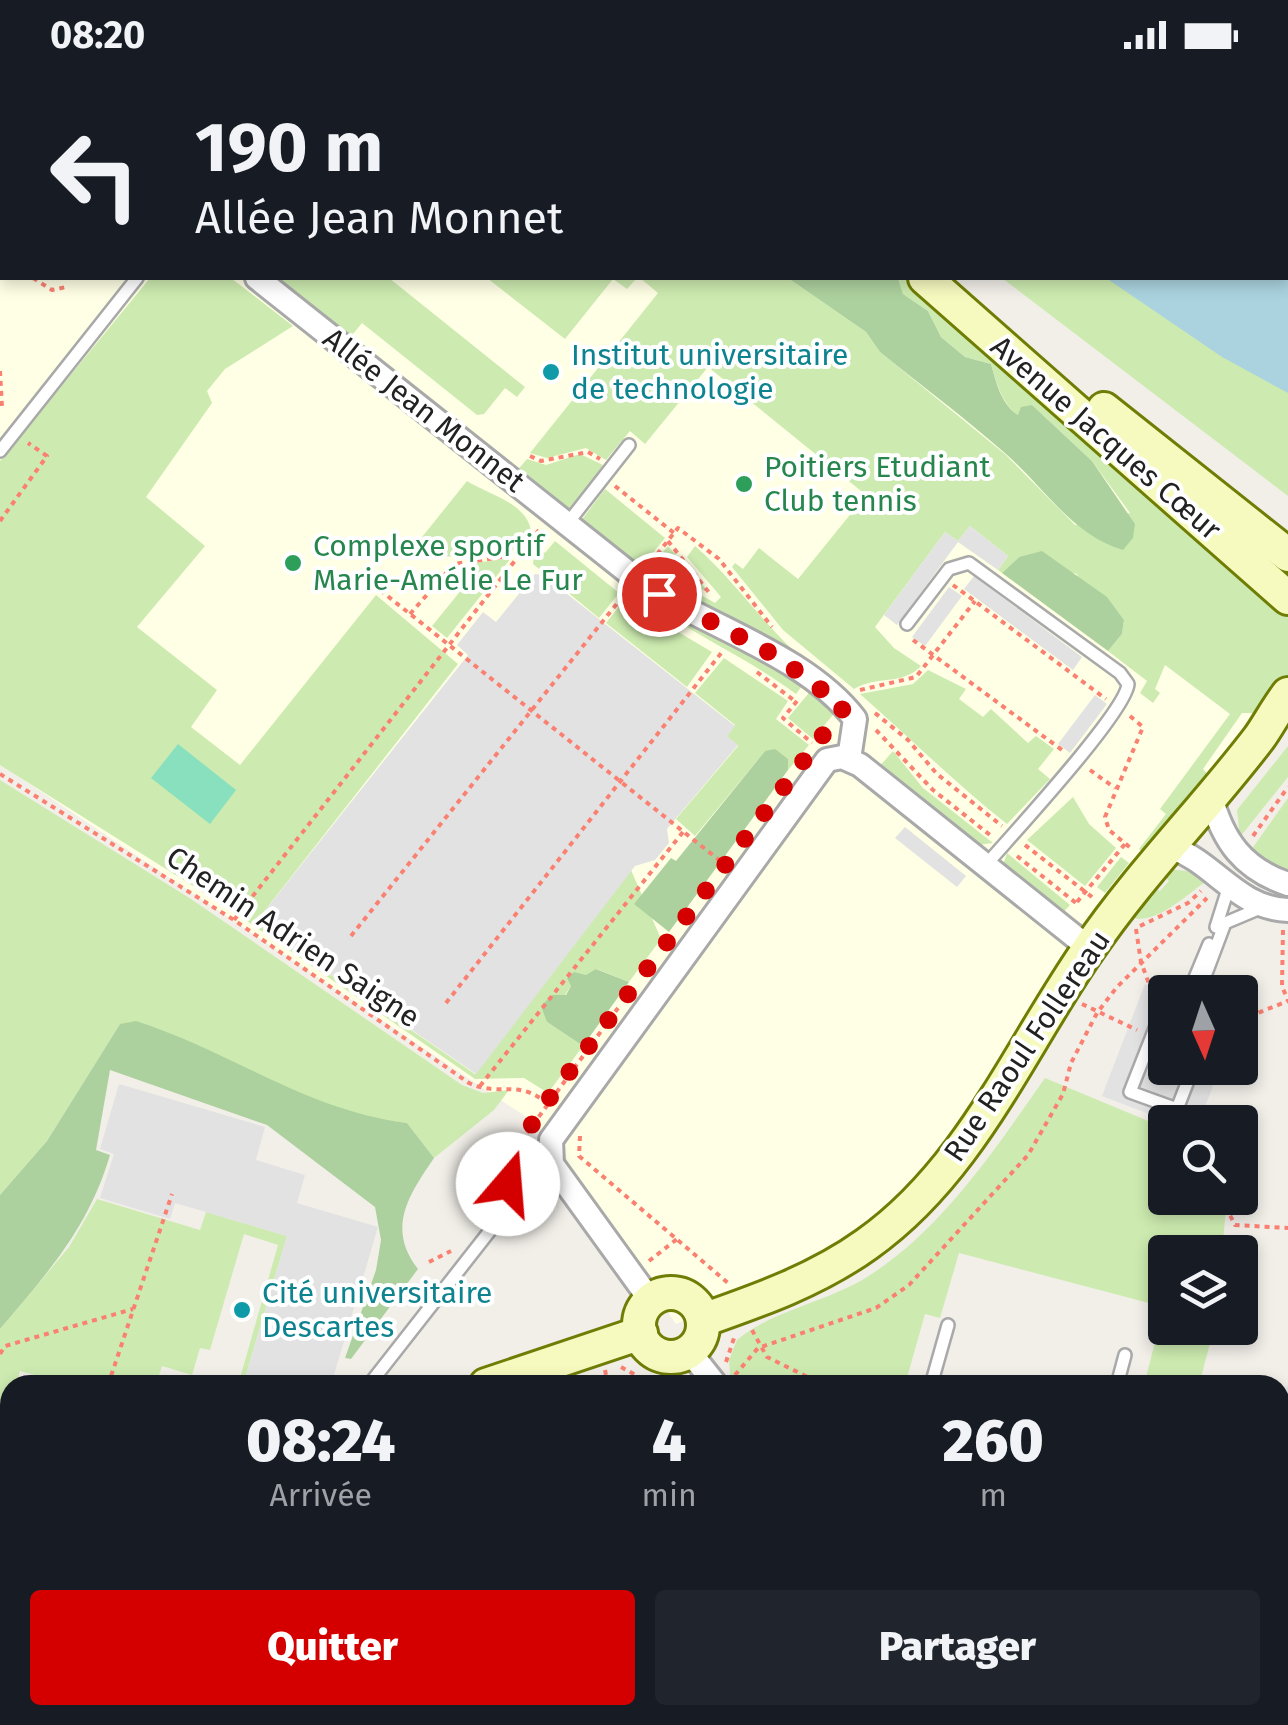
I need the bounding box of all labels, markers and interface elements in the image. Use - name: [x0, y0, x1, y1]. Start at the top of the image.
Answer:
- text: 08:20: [50, 12, 145, 58]
- text: 190 m: [195, 106, 383, 190]
- icon: left: [30, 110, 160, 240]
- text: Allée Jean Monnet: [195, 191, 563, 245]
- street label: Allée Jean Monnet: [316, 320, 532, 500]
- street label: Avenue Jacques Cœur: [984, 328, 1229, 548]
- place label: Institut universitaire de technologie: [571, 337, 848, 407]
- marker: Institut universitaire de technologie: [540, 361, 562, 383]
- place label: Poitiers Etudiant Club tennis: [764, 449, 990, 519]
- marker: Poitiers Etudiant Club tennis: [733, 473, 755, 495]
- place label: Complexe sportif Marie-Amélie Le Fur: [313, 528, 583, 598]
- marker: Complexe sportif Marie-Amélie Le Fur: [282, 552, 304, 574]
- pin: [617, 552, 702, 637]
- icon: arrive: [632, 567, 687, 622]
- street label: Chemin Adrien Saigne: [159, 839, 427, 1035]
- street label: Rue Raoul Follereau: [936, 923, 1118, 1169]
- north arrow: [1148, 975, 1258, 1085]
- map controls: [1148, 975, 1258, 1345]
- button: search: [1148, 1105, 1258, 1215]
- position arrow: [456, 1132, 560, 1236]
- button: layers: [1148, 1235, 1258, 1345]
- place label: Cité universitaire Descartes: [262, 1275, 492, 1345]
- marker: Cité universitaire Descartes: [231, 1299, 253, 1321]
- text: 08:24: [246, 1405, 396, 1477]
- text: 4: [652, 1405, 686, 1477]
- text: 260: [943, 1405, 1044, 1477]
- text: Arrivée: [269, 1476, 372, 1514]
- text: min: [641, 1476, 697, 1514]
- text: m: [980, 1476, 1007, 1514]
- button: Quitter: [30, 1590, 635, 1705]
- button: Partager: [655, 1590, 1260, 1705]

